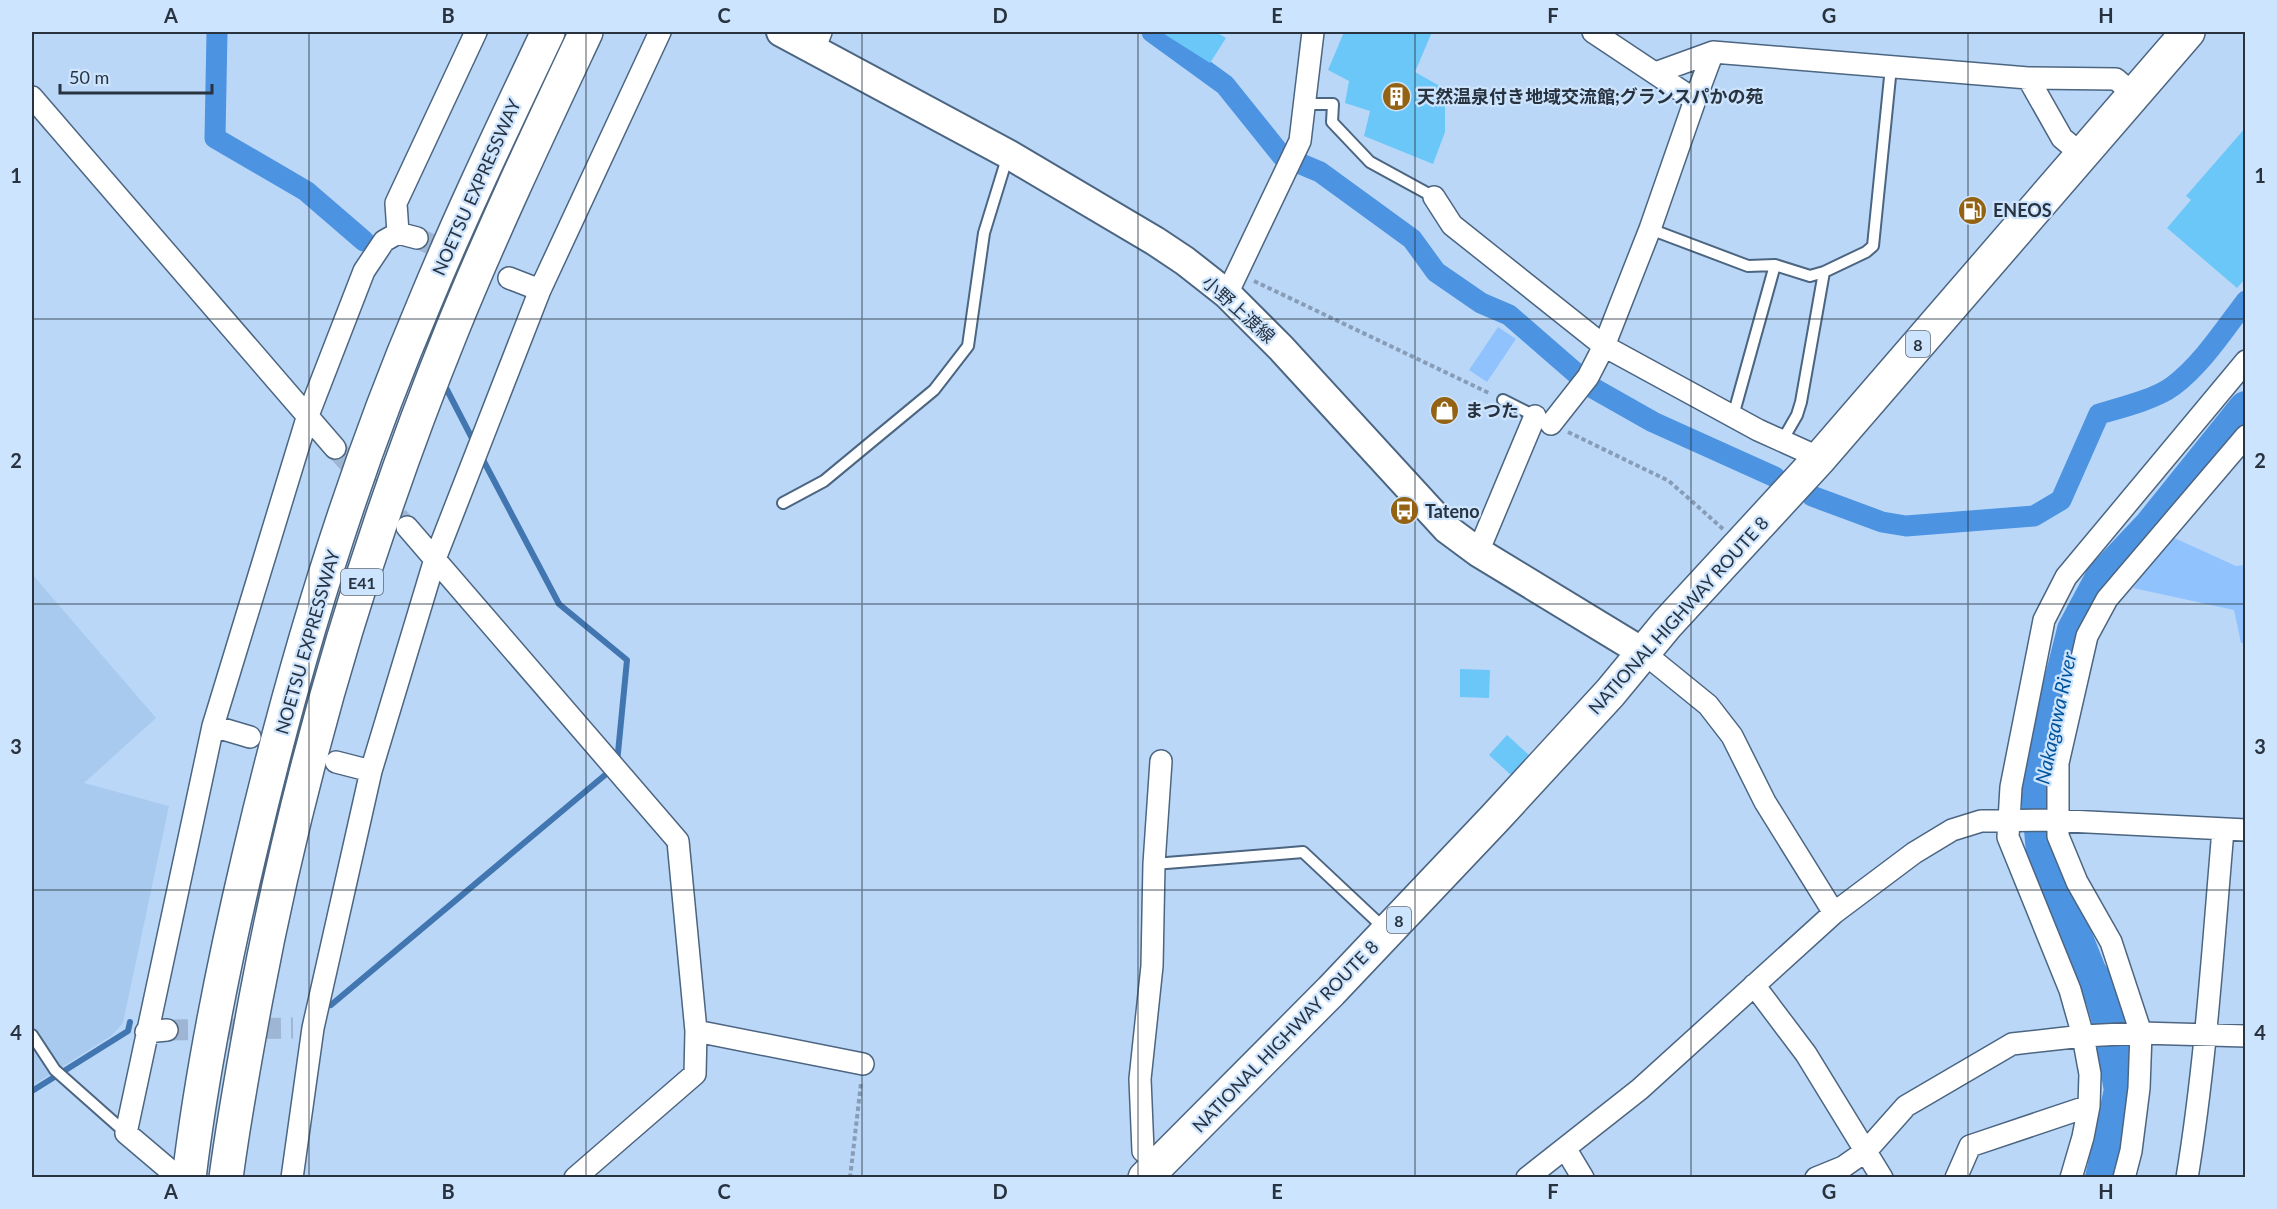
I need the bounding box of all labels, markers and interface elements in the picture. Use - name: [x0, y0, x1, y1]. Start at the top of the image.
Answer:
- text: A: [163, 3, 178, 27]
- text: B: [441, 3, 455, 27]
- text: C: [717, 3, 731, 27]
- text: D: [992, 3, 1008, 27]
- text: E: [1271, 3, 1283, 27]
- text: F: [1547, 3, 1559, 27]
- text: G: [1822, 3, 1836, 27]
- text: H: [2098, 3, 2114, 27]
- scale bar: [60, 57, 212, 95]
- text: 50 m: [69, 66, 109, 88]
- building icon: 天然温泉付き地域交流館;グランスパかの苑: [1380, 80, 1412, 112]
- place label: 天然温泉付き地域交流館;グランスパかの苑: [1417, 85, 1764, 107]
- street label: NOETSU EXPRESSWAY: [427, 95, 525, 279]
- text: 1: [10, 163, 22, 187]
- text: 1: [2254, 163, 2266, 187]
- fuel station icon: ENEOS: [1956, 194, 1988, 226]
- place label: ENEOS: [1993, 199, 2052, 221]
- street label: 小野上渡線: [1198, 271, 1280, 347]
- road number: 8: [1906, 331, 1930, 357]
- shop icon: まつた: [1428, 394, 1460, 426]
- place label: まつた: [1465, 399, 1519, 421]
- text: 2: [10, 448, 22, 472]
- text: 2: [2254, 448, 2266, 472]
- bus stop icon: Tateno: [1388, 495, 1420, 527]
- place label: Tateno: [1425, 500, 1480, 522]
- street label: NATIONAL HIGHWAY ROUTE 8: [1583, 512, 1773, 718]
- street label: NOETSU EXPRESSWAY: [270, 547, 344, 737]
- road number: E41: [341, 569, 383, 595]
- water label: Nakagawa River: [2029, 649, 2081, 786]
- text: 3: [10, 734, 22, 758]
- text: 3: [2254, 734, 2266, 758]
- road number: 8: [1387, 907, 1411, 933]
- street label: NATIONAL HIGHWAY ROUTE 8: [1187, 935, 1383, 1137]
- text: 4: [10, 1020, 22, 1044]
- text: 4: [2254, 1020, 2266, 1044]
- text: A: [163, 1179, 178, 1203]
- text: B: [441, 1179, 455, 1203]
- text: C: [717, 1179, 731, 1203]
- text: D: [992, 1179, 1008, 1203]
- text: E: [1271, 1179, 1283, 1203]
- text: F: [1547, 1179, 1559, 1203]
- text: G: [1822, 1179, 1836, 1203]
- text: H: [2098, 1179, 2114, 1203]

